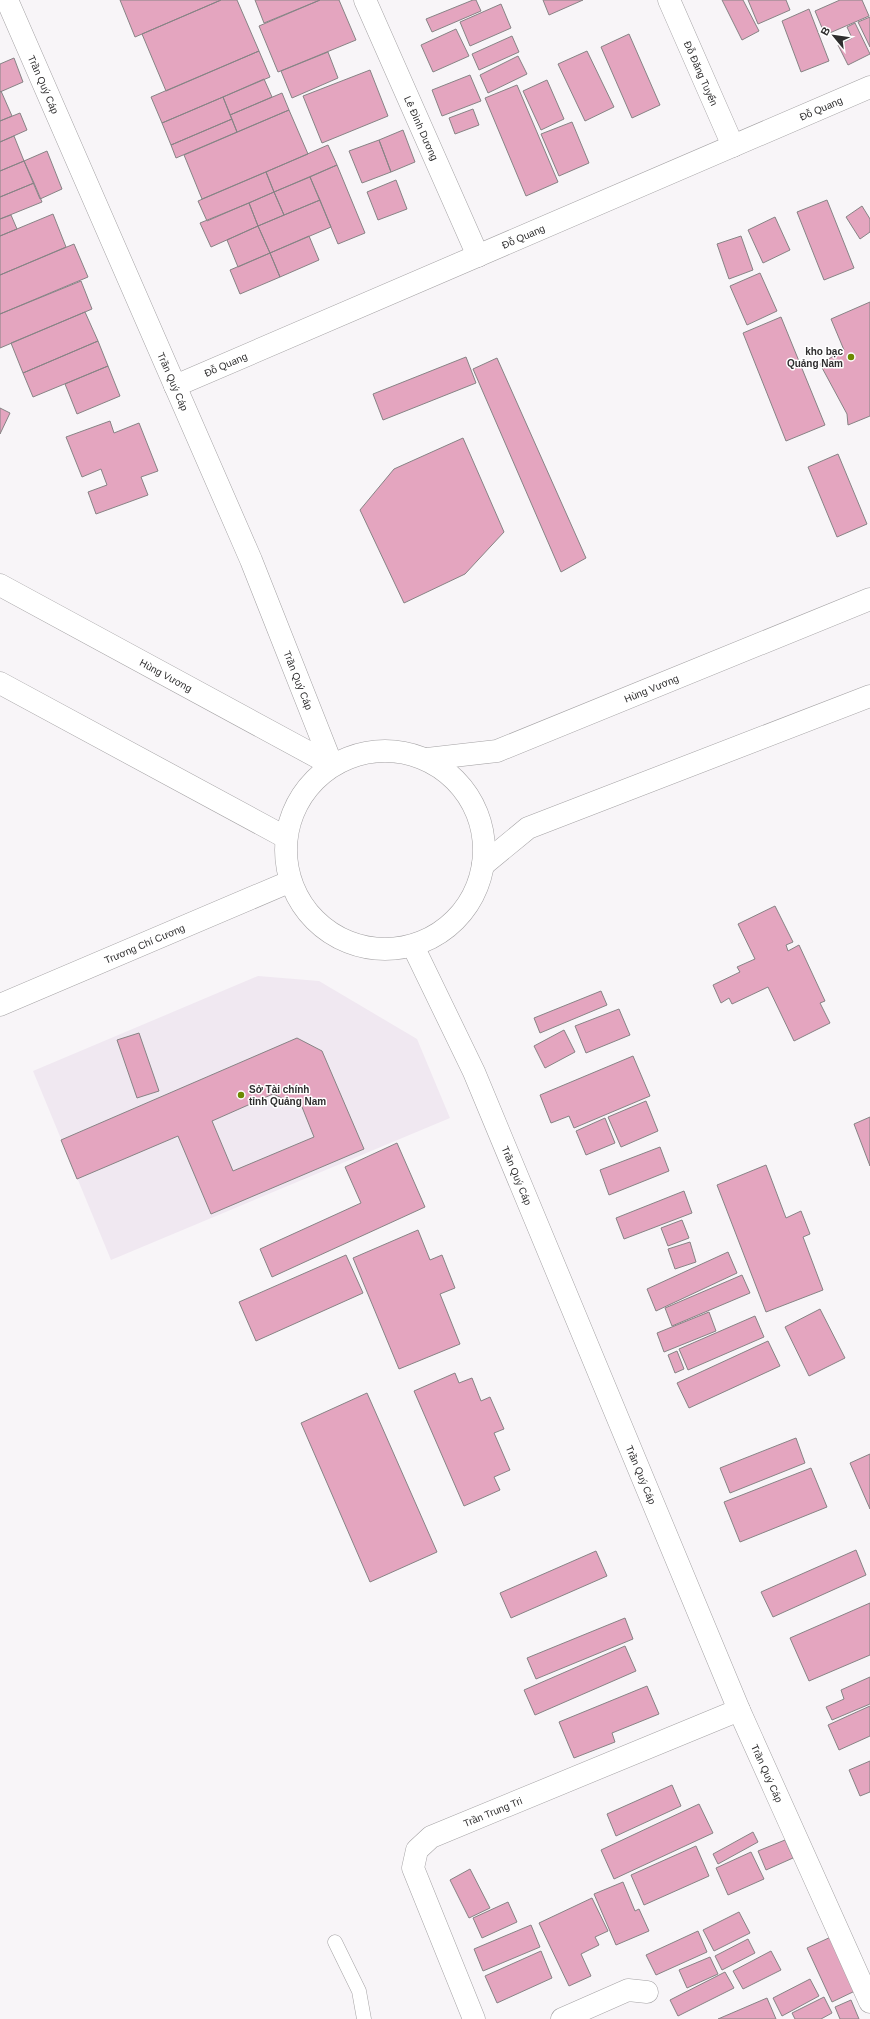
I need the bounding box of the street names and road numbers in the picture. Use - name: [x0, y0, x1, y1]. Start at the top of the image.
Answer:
- street label: Đỗ Đăng Tuyển: [682, 39, 720, 107]
- street label: Trần Quý Cáp: [26, 54, 61, 116]
- street label: Lê Đình Dương: [402, 94, 441, 162]
- street label: Đỗ Quang: [798, 94, 844, 122]
- street label: Đỗ Quang: [500, 222, 546, 250]
- street label: Đỗ Quang: [202, 350, 249, 378]
- street label: Trần Quý Cáp: [156, 351, 191, 413]
- street label: Trần Quý Cáp: [282, 649, 315, 712]
- street label: Hùng Vương: [138, 656, 194, 694]
- street label: Hùng Vương: [622, 672, 680, 704]
- street label: Trương Chí Cương: [103, 922, 186, 965]
- street label: Trần Quý Cáp: [500, 1144, 534, 1207]
- street label: Trần Quý Cáp: [624, 1444, 658, 1506]
- street label: Trần Quý Cáp: [750, 1742, 785, 1804]
- street label: Trần Trung Tri: [462, 1795, 524, 1829]

